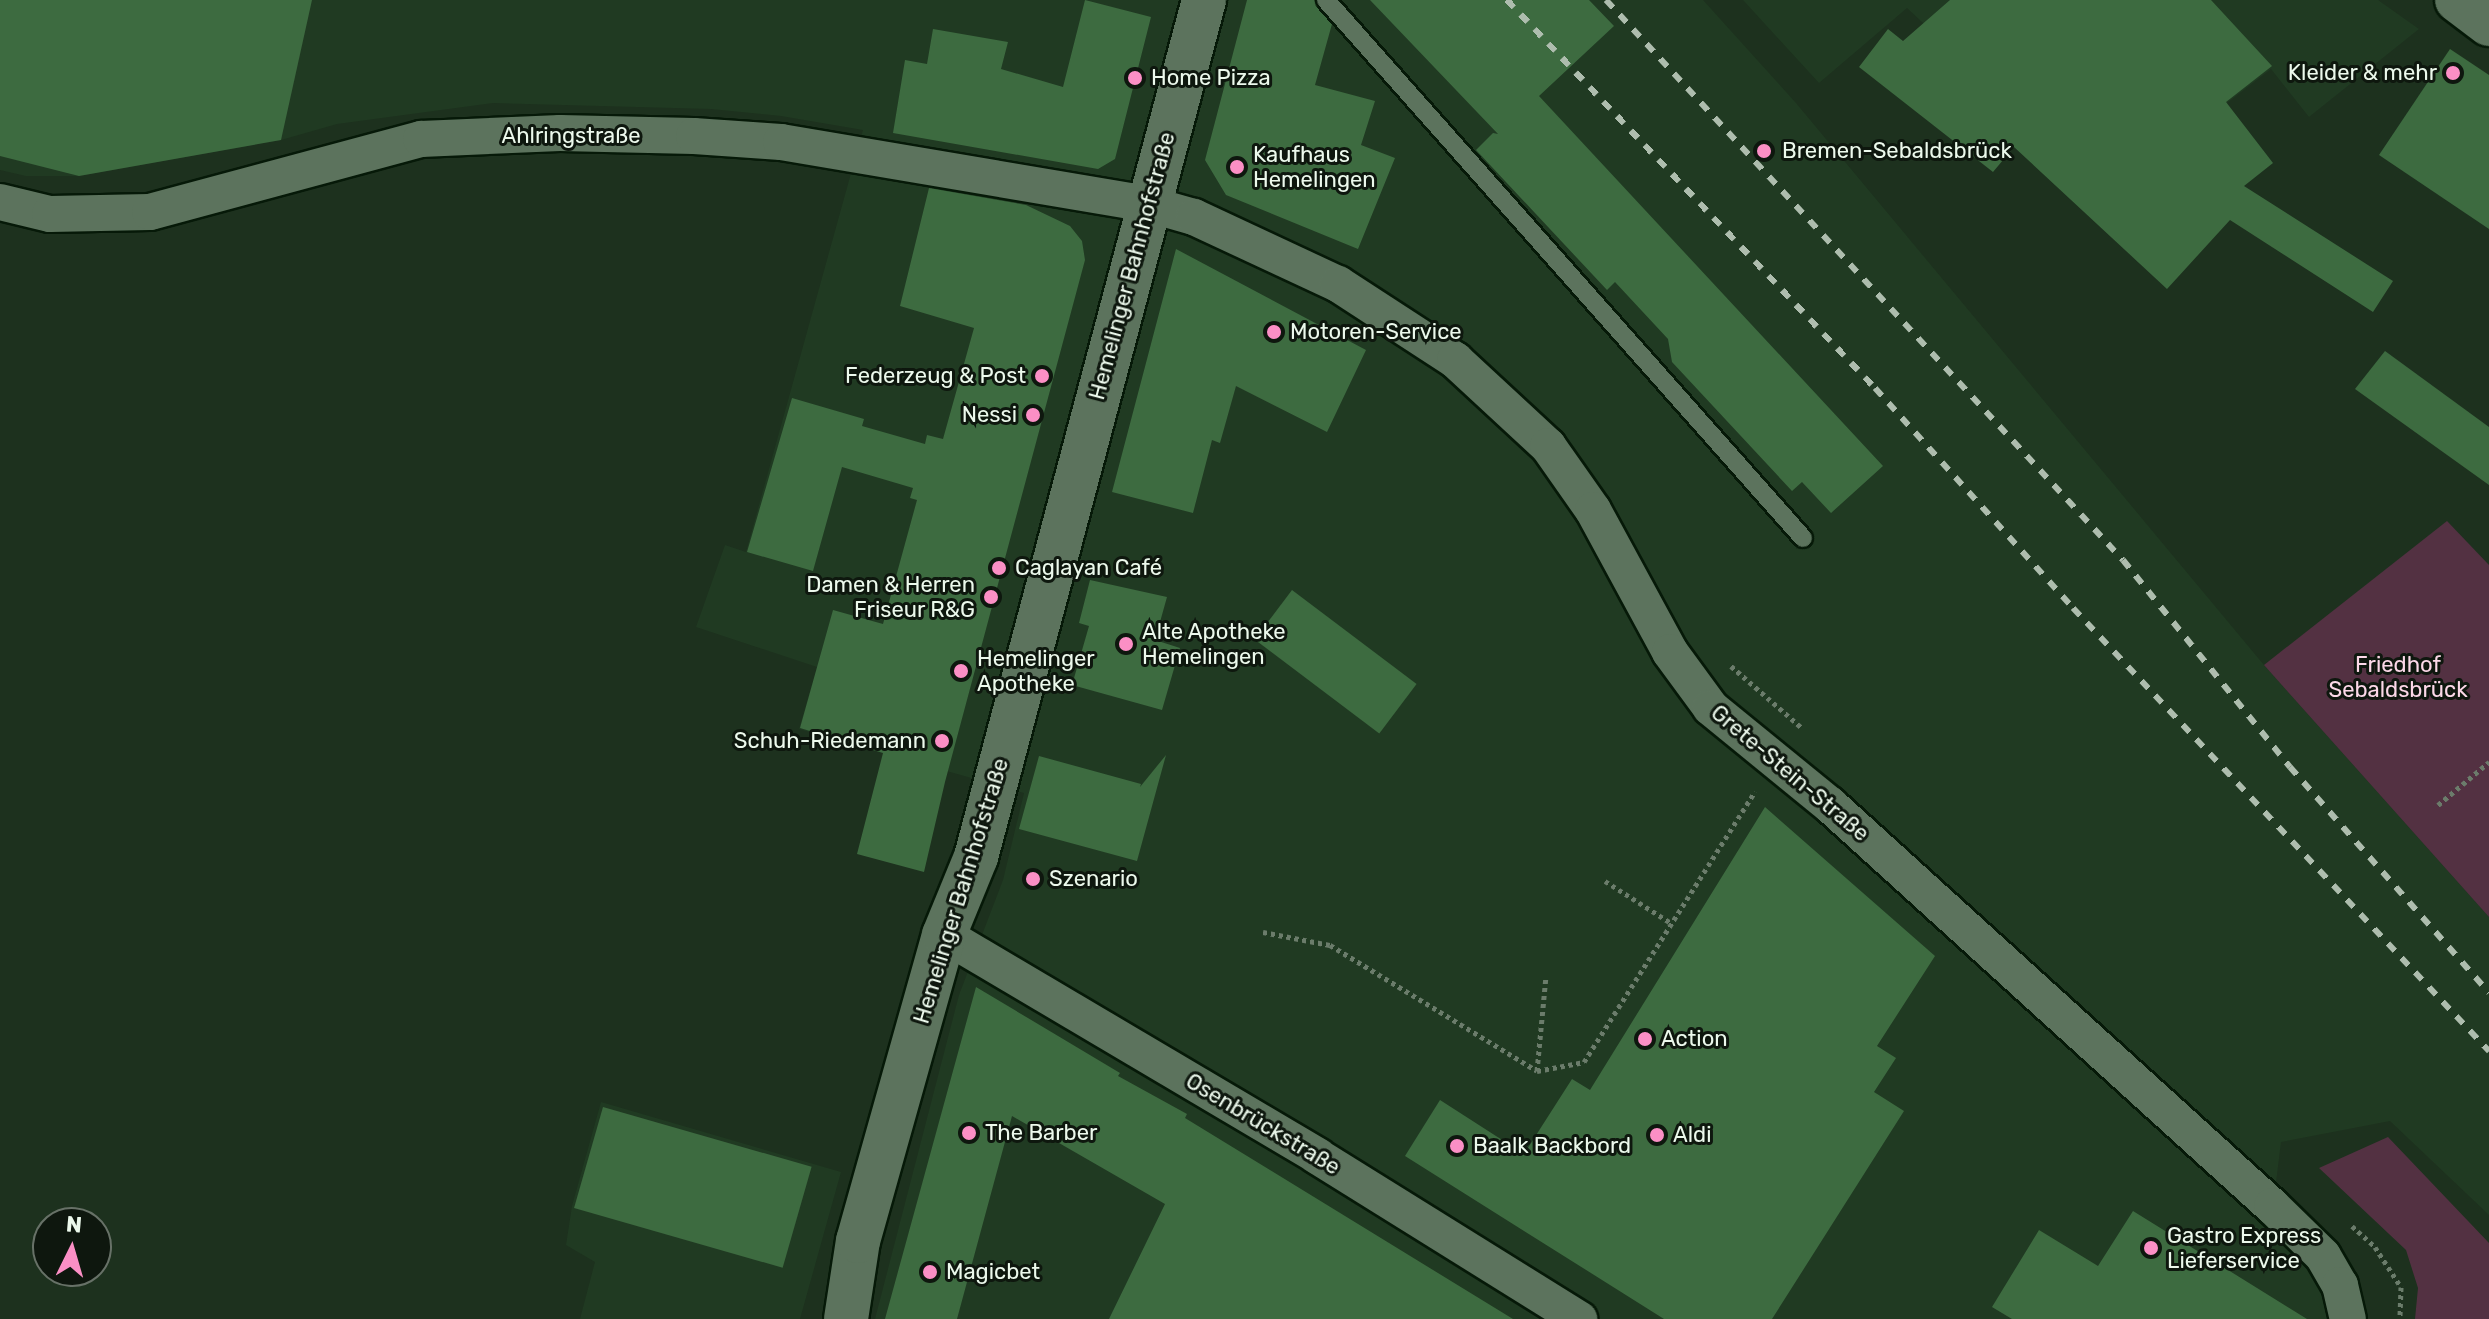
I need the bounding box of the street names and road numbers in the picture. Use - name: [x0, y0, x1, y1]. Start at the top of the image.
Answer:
- street label: Ahlringstraße: [501, 123, 641, 149]
- street label: Hemelinger Bahnhofstraße: [1083, 129, 1181, 403]
- street label: Grete-Stein-Straße: [1706, 699, 1874, 847]
- street label: Hemelinger Bahnhofstraße: [908, 755, 1014, 1027]
- street label: Osenbrückstraße: [1181, 1068, 1345, 1180]

